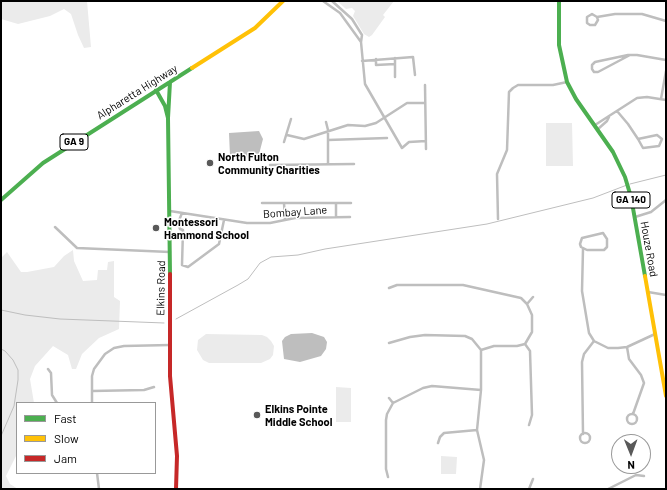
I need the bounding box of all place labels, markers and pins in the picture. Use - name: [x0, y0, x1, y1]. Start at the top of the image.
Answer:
- place label: North Fulton Community Charities: [218, 150, 320, 176]
- marker: North Fulton Community Charities: [205, 158, 215, 168]
- place label: Montessori Hammond School: [164, 215, 249, 241]
- marker: Montessori Hammond School: [151, 223, 161, 233]
- place label: Elkins Pointe Middle School: [265, 402, 332, 428]
- marker: Elkins Pointe Middle School: [252, 410, 262, 420]

